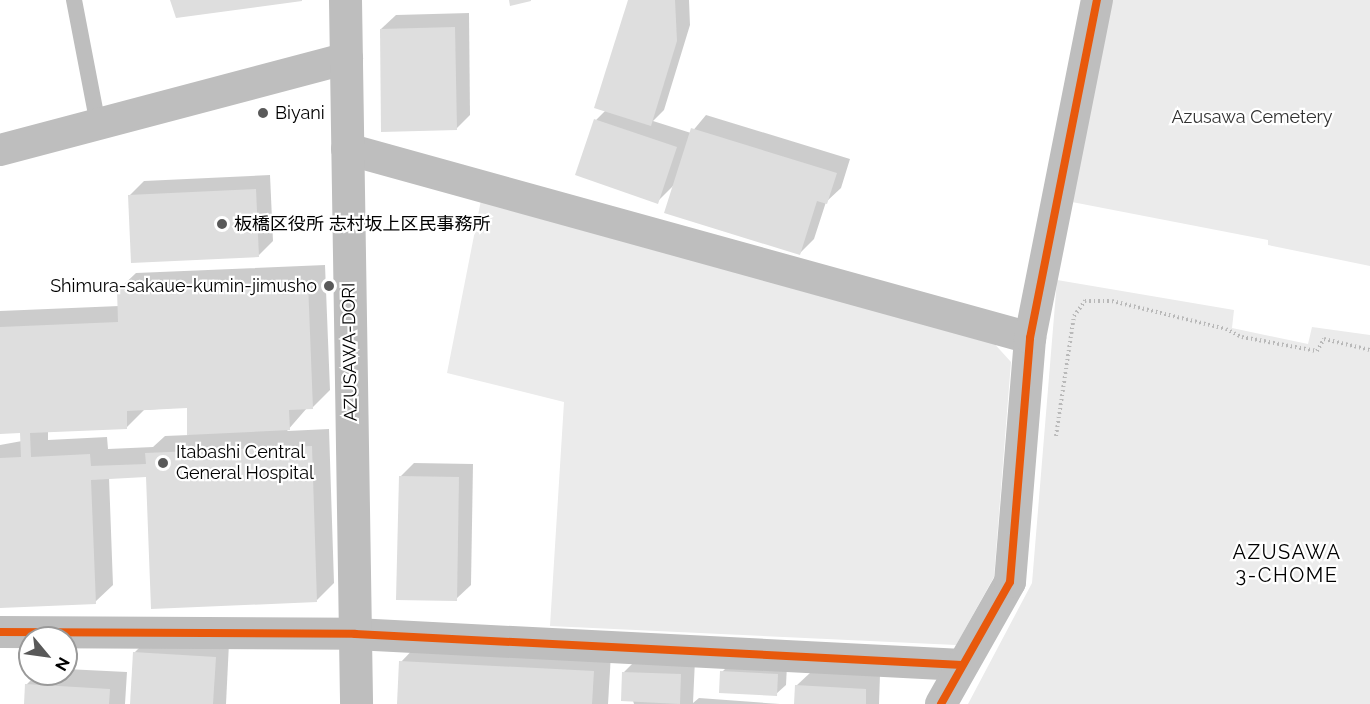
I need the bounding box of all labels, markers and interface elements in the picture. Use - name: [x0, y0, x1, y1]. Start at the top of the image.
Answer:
- place label: Biyani: [275, 102, 325, 124]
- marker: Biyani: [256, 106, 270, 120]
- park label: Azusawa Cemetery: [1171, 106, 1333, 128]
- place label: 板橋区役所 志村坂上区民事務所: [234, 213, 491, 235]
- marker: 板橋区役所 志村坂上区民事務所: [215, 217, 229, 231]
- place label: Shimura-sakaue-kumin-jimusho: [50, 275, 317, 297]
- marker: Shimura-sakaue-kumin-jimusho: [322, 279, 336, 293]
- street label: AZUSAWA-DORI: [338, 282, 362, 422]
- place label: Itabashi Central General Hospital: [176, 442, 314, 484]
- marker: Itabashi Central General Hospital: [154, 454, 172, 472]
- district label: AZUSAWA 3-CHOME: [1232, 541, 1342, 588]
- north arrow: [18, 626, 78, 686]
- text: N: [51, 654, 74, 674]

